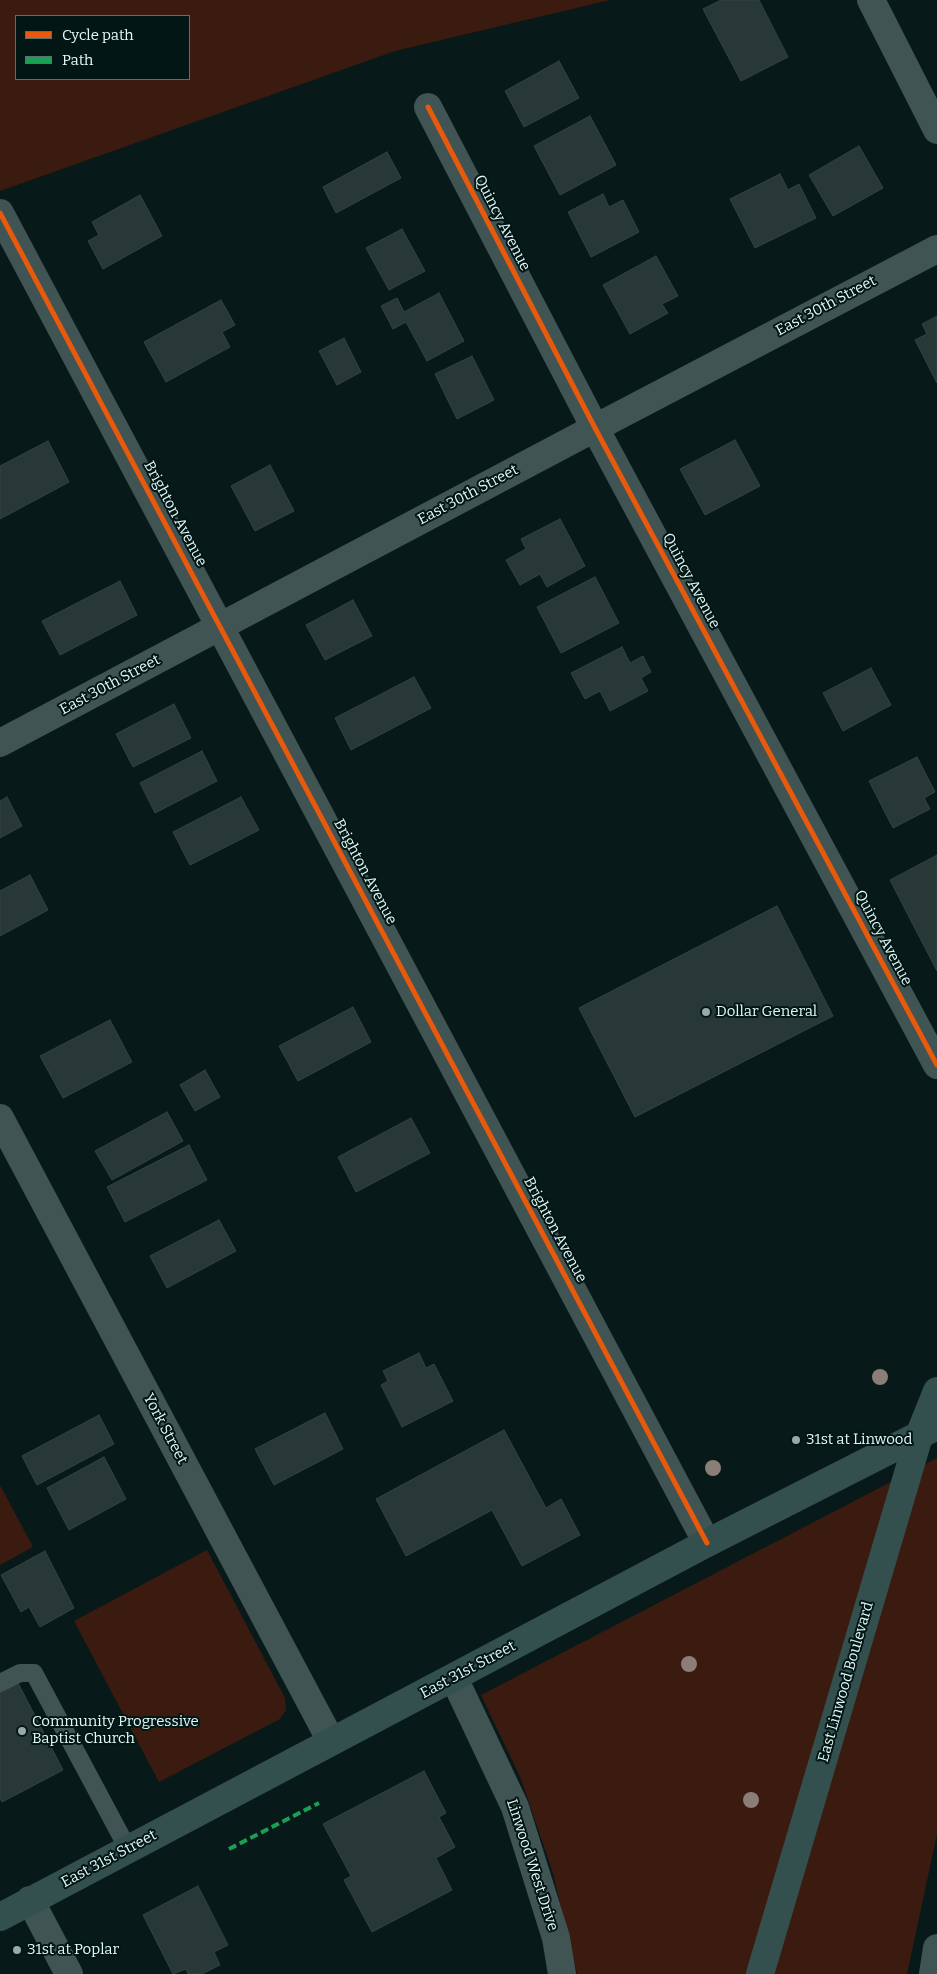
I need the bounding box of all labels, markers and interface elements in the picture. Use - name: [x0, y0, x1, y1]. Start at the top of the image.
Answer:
- legend: [15, 15, 190, 80]
- text: Cycle path: [62, 26, 134, 44]
- text: Path: [62, 51, 93, 69]
- street label: Quincy Avenue: [470, 172, 534, 274]
- street label: East 30th Street: [773, 272, 879, 340]
- street label: Brighton Avenue: [140, 458, 210, 570]
- street label: East 30th Street: [415, 461, 521, 529]
- street label: Quincy Avenue: [658, 530, 724, 632]
- street label: East 30th Street: [57, 651, 163, 719]
- street label: Brighton Avenue: [330, 816, 400, 928]
- street label: Quincy Avenue: [850, 887, 916, 989]
- place label: Dollar General: [716, 1003, 817, 1021]
- marker: Dollar General: [700, 1006, 712, 1018]
- street label: Brighton Avenue: [520, 1174, 590, 1286]
- street label: York Street: [139, 1391, 191, 1467]
- place label: 31st at Linwood: [806, 1431, 912, 1449]
- marker: 31st at Linwood: [790, 1434, 802, 1446]
- street label: East Linwood Boulevard: [814, 1600, 878, 1764]
- street label: East 31st Street: [417, 1637, 519, 1703]
- place label: Community Progressive Baptist Church: [32, 1713, 199, 1748]
- marker: Community Progressive Baptist Church: [16, 1725, 28, 1737]
- street label: Linwood West Drive: [502, 1797, 562, 1933]
- street label: East 31st Street: [58, 1826, 160, 1892]
- place label: 31st at Poplar: [27, 1941, 119, 1959]
- marker: 31st at Poplar: [11, 1944, 23, 1956]

